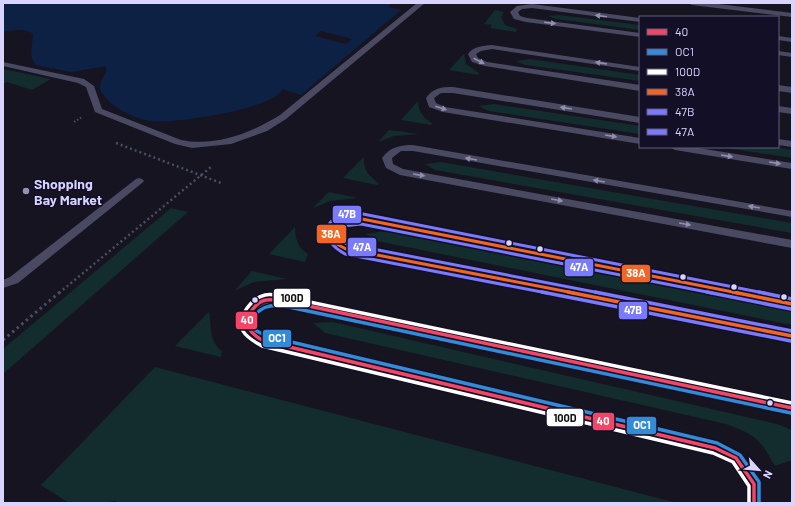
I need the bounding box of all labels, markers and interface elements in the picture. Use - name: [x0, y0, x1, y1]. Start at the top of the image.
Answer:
- one-way arrow: [595, 12, 607, 19]
- legend: [639, 16, 779, 148]
- one-way arrow: [544, 20, 556, 26]
- text: 40: [675, 24, 688, 38]
- text: OC1: [675, 44, 694, 58]
- one-way arrow: [473, 58, 485, 64]
- one-way arrow: [595, 60, 607, 66]
- text: 100D: [675, 64, 700, 78]
- text: 38A: [675, 84, 695, 98]
- text: 47B: [675, 104, 694, 118]
- one-way arrow: [436, 105, 448, 111]
- one-way arrow: [560, 105, 572, 111]
- text: 47A: [675, 124, 694, 138]
- one-way arrow: [605, 134, 617, 140]
- one-way arrow: [721, 153, 733, 159]
- one-way arrow: [465, 155, 477, 161]
- one-way arrow: [769, 160, 781, 166]
- one-way arrow: [413, 172, 425, 178]
- place label: Shopping Bay Market: [34, 175, 102, 208]
- one-way arrow: [593, 178, 605, 184]
- marker: Shopping Bay Market: [21, 186, 31, 196]
- one-way arrow: [551, 197, 563, 203]
- one-way arrow: [747, 204, 760, 210]
- line badge: 47B: [332, 205, 362, 224]
- text: 47B: [338, 207, 356, 220]
- one-way arrow: [678, 221, 691, 227]
- line badge: 38A: [316, 224, 347, 244]
- text: 38A: [321, 227, 341, 240]
- line badge: 47A: [347, 237, 377, 257]
- unlabelled marker: [504, 238, 514, 248]
- text: 47A: [353, 240, 372, 253]
- unlabelled marker: [535, 244, 545, 254]
- line badge: 47A: [564, 258, 594, 277]
- text: 47A: [570, 260, 589, 273]
- line badge: 38A: [621, 264, 651, 283]
- text: 38A: [626, 266, 646, 279]
- unlabelled marker: [678, 272, 688, 282]
- unlabelled marker: [729, 282, 739, 292]
- line badge: 100D: [273, 288, 311, 308]
- text: 100D: [280, 291, 304, 304]
- unlabelled marker: [779, 292, 789, 302]
- unlabelled marker: [250, 295, 260, 305]
- line badge: 47B: [618, 301, 648, 320]
- text: 47B: [624, 303, 642, 316]
- line badge: 40: [235, 311, 258, 330]
- text: 40: [241, 313, 253, 326]
- line badge: OC1: [262, 329, 292, 348]
- text: OC1: [268, 331, 286, 344]
- unlabelled marker: [765, 398, 775, 408]
- line badge: 100D: [546, 408, 584, 427]
- text: 100D: [553, 411, 577, 424]
- line badge: 40: [592, 412, 615, 431]
- text: 40: [597, 414, 609, 427]
- line badge: OC1: [626, 416, 657, 435]
- text: OC1: [633, 418, 651, 431]
- north arrow: [739, 450, 779, 490]
- text: N: [761, 469, 776, 481]

